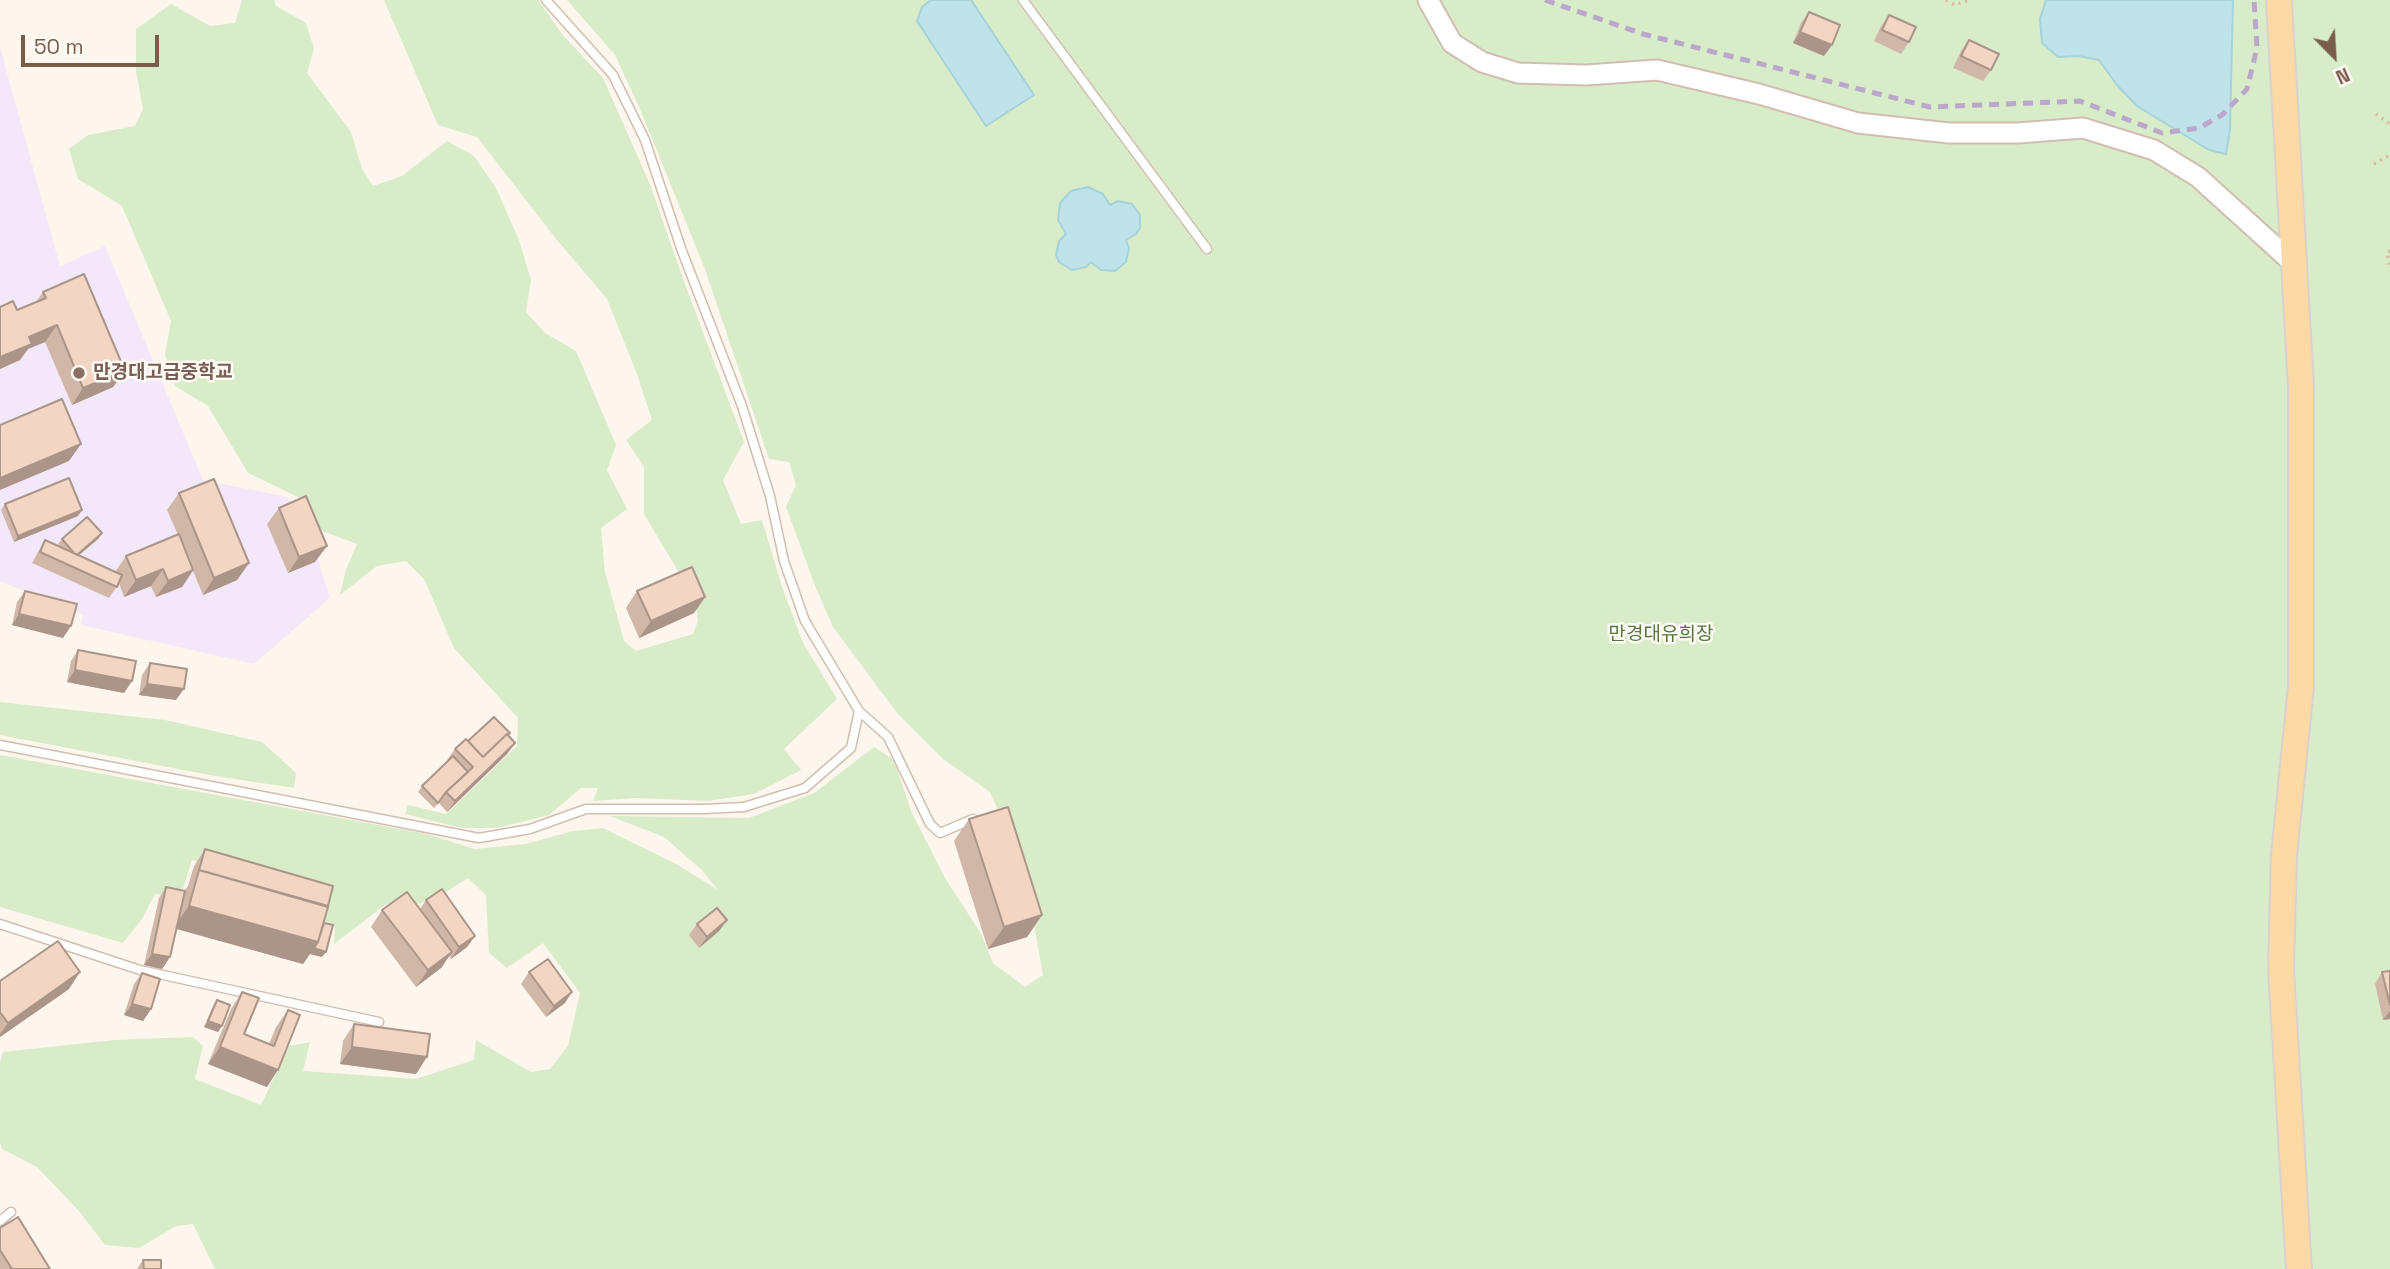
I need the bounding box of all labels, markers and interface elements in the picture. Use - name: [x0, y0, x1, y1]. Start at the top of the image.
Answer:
- scale bar: [24, 21, 163, 65]
- north arrow: [2299, 21, 2369, 91]
- text: 50 m: [34, 33, 84, 60]
- text: N: [2332, 62, 2354, 90]
- place label: 만경대고급중학교: [93, 362, 233, 384]
- marker: 만경대고급중학교: [71, 365, 87, 381]
- park label: 만경대유희장: [1609, 624, 1713, 646]

